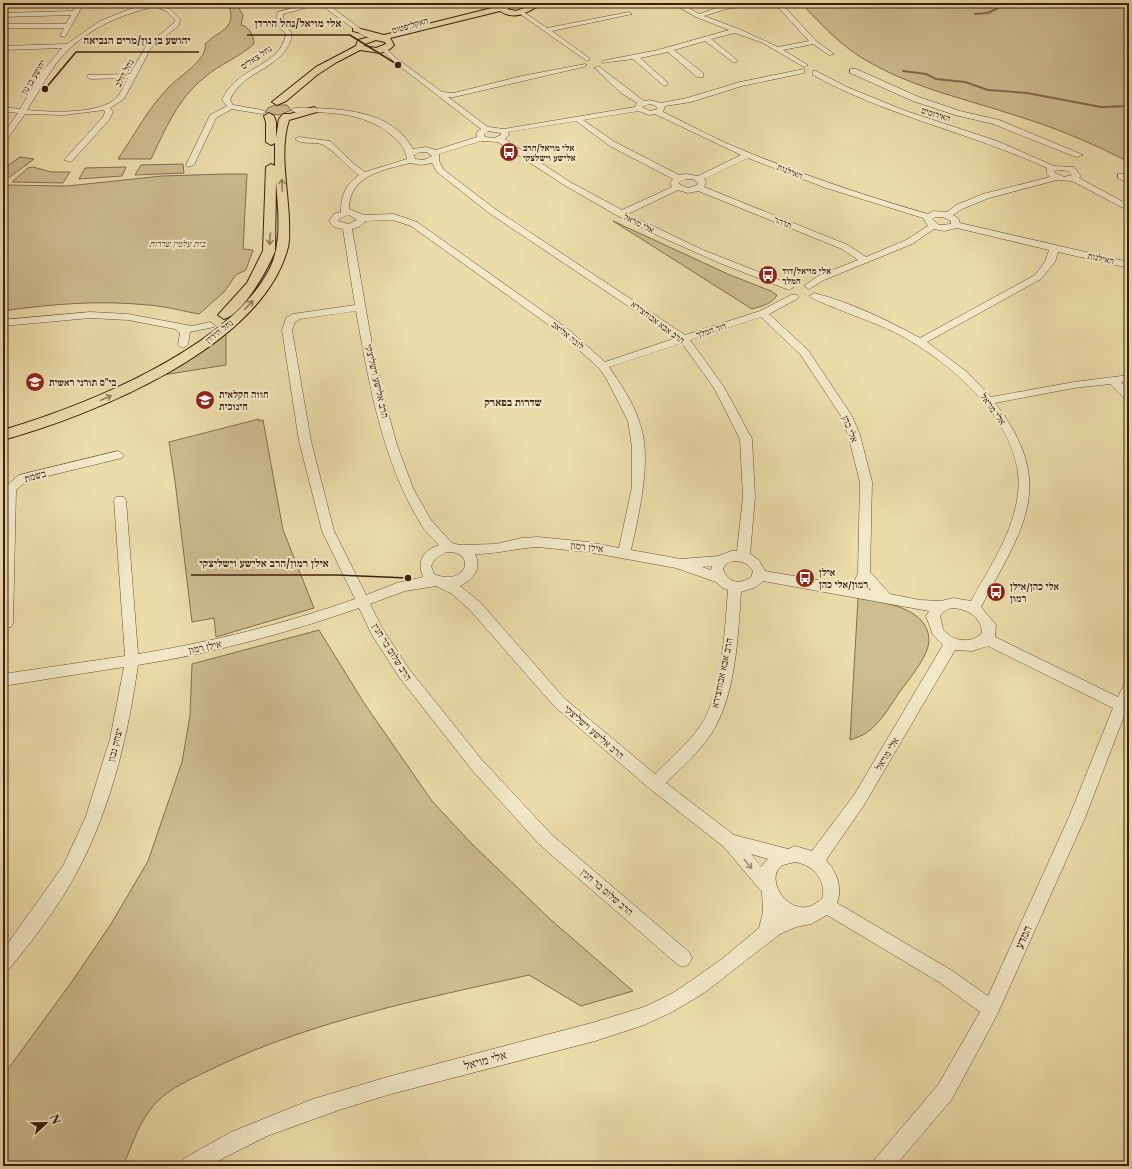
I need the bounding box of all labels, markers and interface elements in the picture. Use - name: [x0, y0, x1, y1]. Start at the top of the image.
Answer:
- callout: אלי מויאל/נחל הירדן: [247, 12, 350, 35]
- street label: האקליפטוס: [391, 15, 430, 35]
- text: אלי מויאל/נחל הירדן: [255, 16, 341, 30]
- callout: יהושע בן נון/מרים הנביאה: [76, 29, 199, 52]
- text: יהושע בן נון/מרים הנביאה: [83, 33, 191, 47]
- street label: נחל צאלים: [238, 43, 274, 71]
- street label: יהושע בן נון: [18, 57, 48, 96]
- street label: נחל דולב: [112, 57, 136, 89]
- street label: האירוסים: [920, 104, 952, 124]
- bus stop icon: אלי מויאל/הרב אלישע וישלצקי: [498, 141, 520, 163]
- place label: אלי מויאל/הרב אלישע וישלצקי: [523, 142, 576, 163]
- street label: האילנות: [775, 161, 805, 181]
- one-way arrow: [278, 179, 285, 192]
- street label: אלי מויאל: [622, 211, 656, 235]
- street label: תדהר: [772, 213, 794, 231]
- one-way arrow: [267, 232, 274, 245]
- park label: בית עלמין שדרות: [149, 238, 206, 249]
- street label: האילנות: [1087, 250, 1116, 266]
- bus stop icon: אלי מויאל/דוד המלך: [757, 264, 779, 286]
- place label: אלי מויאל/דוד המלך: [782, 265, 831, 286]
- street label: הרב אבא אבוחצירא: [629, 298, 687, 346]
- one-way arrow: [244, 300, 254, 310]
- street label: נחל הירדן: [203, 317, 235, 345]
- street label: לובה אליאב: [549, 318, 587, 352]
- street label: דוד המלך: [694, 320, 728, 340]
- street label: הרב אלישע וישליצקי: [362, 343, 392, 419]
- school or university icon: בי"ס תורני ראשית: [24, 371, 46, 393]
- place label: בי"ס תורני ראשית: [49, 376, 117, 389]
- place label: חווה חקלאית חינוכית: [219, 388, 268, 413]
- school or university icon: חווה חקלאית חינוכית: [194, 389, 216, 411]
- street label: אלי מויאל: [977, 390, 1009, 428]
- one-way arrow: [99, 394, 111, 402]
- district label: שדרות בפארק: [484, 395, 542, 409]
- street label: אלי כהן: [839, 414, 861, 444]
- street label: בשמת: [23, 467, 48, 485]
- street label: אילן רמון: [570, 539, 604, 555]
- callout: אילן רמון/הרב אלישע וישליצקי: [191, 552, 337, 575]
- text: אילן רמון/הרב אלישע וישליצקי: [199, 556, 329, 570]
- place label: אילן רמון/אלי כהן: [819, 566, 868, 591]
- bus stop icon: אילן רמון/אלי כהן: [794, 567, 816, 589]
- place label: אלי כהן/אילן רמון: [1010, 580, 1060, 605]
- bus stop icon: אלי כהן/אילן רמון: [985, 581, 1007, 603]
- street label: הרב שלום בר חנין: [369, 621, 415, 683]
- street label: אילן רמון: [187, 637, 223, 657]
- street label: הרב אבא אבוחצירא: [708, 637, 736, 709]
- street label: הרב אלישע וישליצקי: [561, 702, 627, 762]
- street label: יצחק נבון: [105, 727, 125, 763]
- street label: אלי מויאל: [872, 735, 902, 773]
- one-way arrow: [744, 859, 753, 869]
- street label: הרב שלום בר חנין: [578, 866, 636, 918]
- street label: המדע: [1011, 923, 1035, 951]
- street label: אלי מויאל: [462, 1047, 508, 1073]
- north arrow: [26, 1103, 66, 1143]
- text: N: [47, 1112, 64, 1127]

